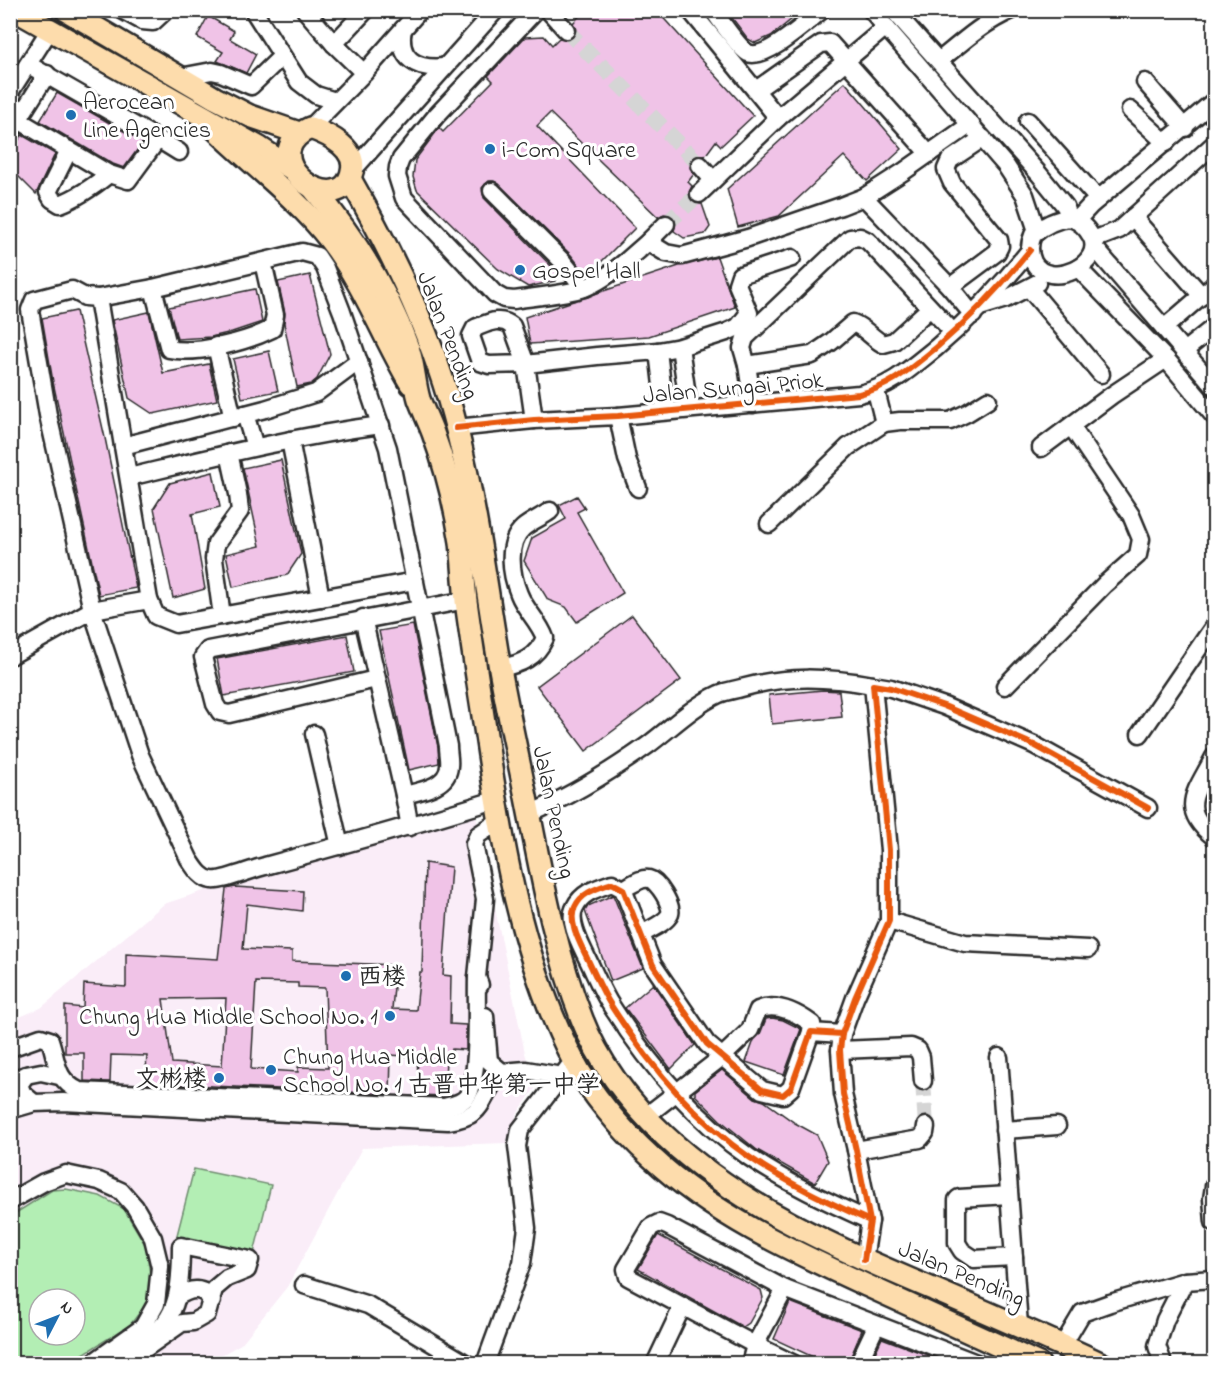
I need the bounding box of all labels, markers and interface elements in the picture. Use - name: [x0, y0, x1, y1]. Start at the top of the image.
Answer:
- place label: Aerocean Line Agencies: [83, 86, 211, 149]
- marker: Aerocean Line Agencies: [64, 108, 78, 122]
- place label: i-Com Square: [502, 134, 636, 169]
- marker: i-Com Square: [483, 142, 497, 156]
- place label: Gospel Hall: [532, 255, 641, 290]
- marker: Gospel Hall: [513, 263, 527, 277]
- street label: Jalan Pending: [406, 267, 487, 405]
- street label: Jalan Sungai Priok: [642, 364, 825, 415]
- street label: Jalan Pending: [521, 743, 584, 882]
- place label: 西楼: [358, 961, 406, 996]
- marker: 西楼: [339, 969, 353, 983]
- place label: Chung Hua Middle School No. 1: [79, 1001, 378, 1036]
- marker: Chung Hua Middle School No. 1: [383, 1009, 397, 1023]
- place label: Chung Hua Middle School No. 1 古晋中华第一中学: [283, 1041, 600, 1104]
- place label: 文彬楼: [135, 1063, 207, 1098]
- marker: Chung Hua Middle School No. 1 古晋中华第一中学: [264, 1063, 278, 1077]
- marker: 文彬楼: [212, 1071, 226, 1085]
- street label: Jalan Pending: [892, 1233, 1030, 1318]
- north arrow: [27, 1287, 87, 1347]
- text: N: [54, 1296, 79, 1320]

